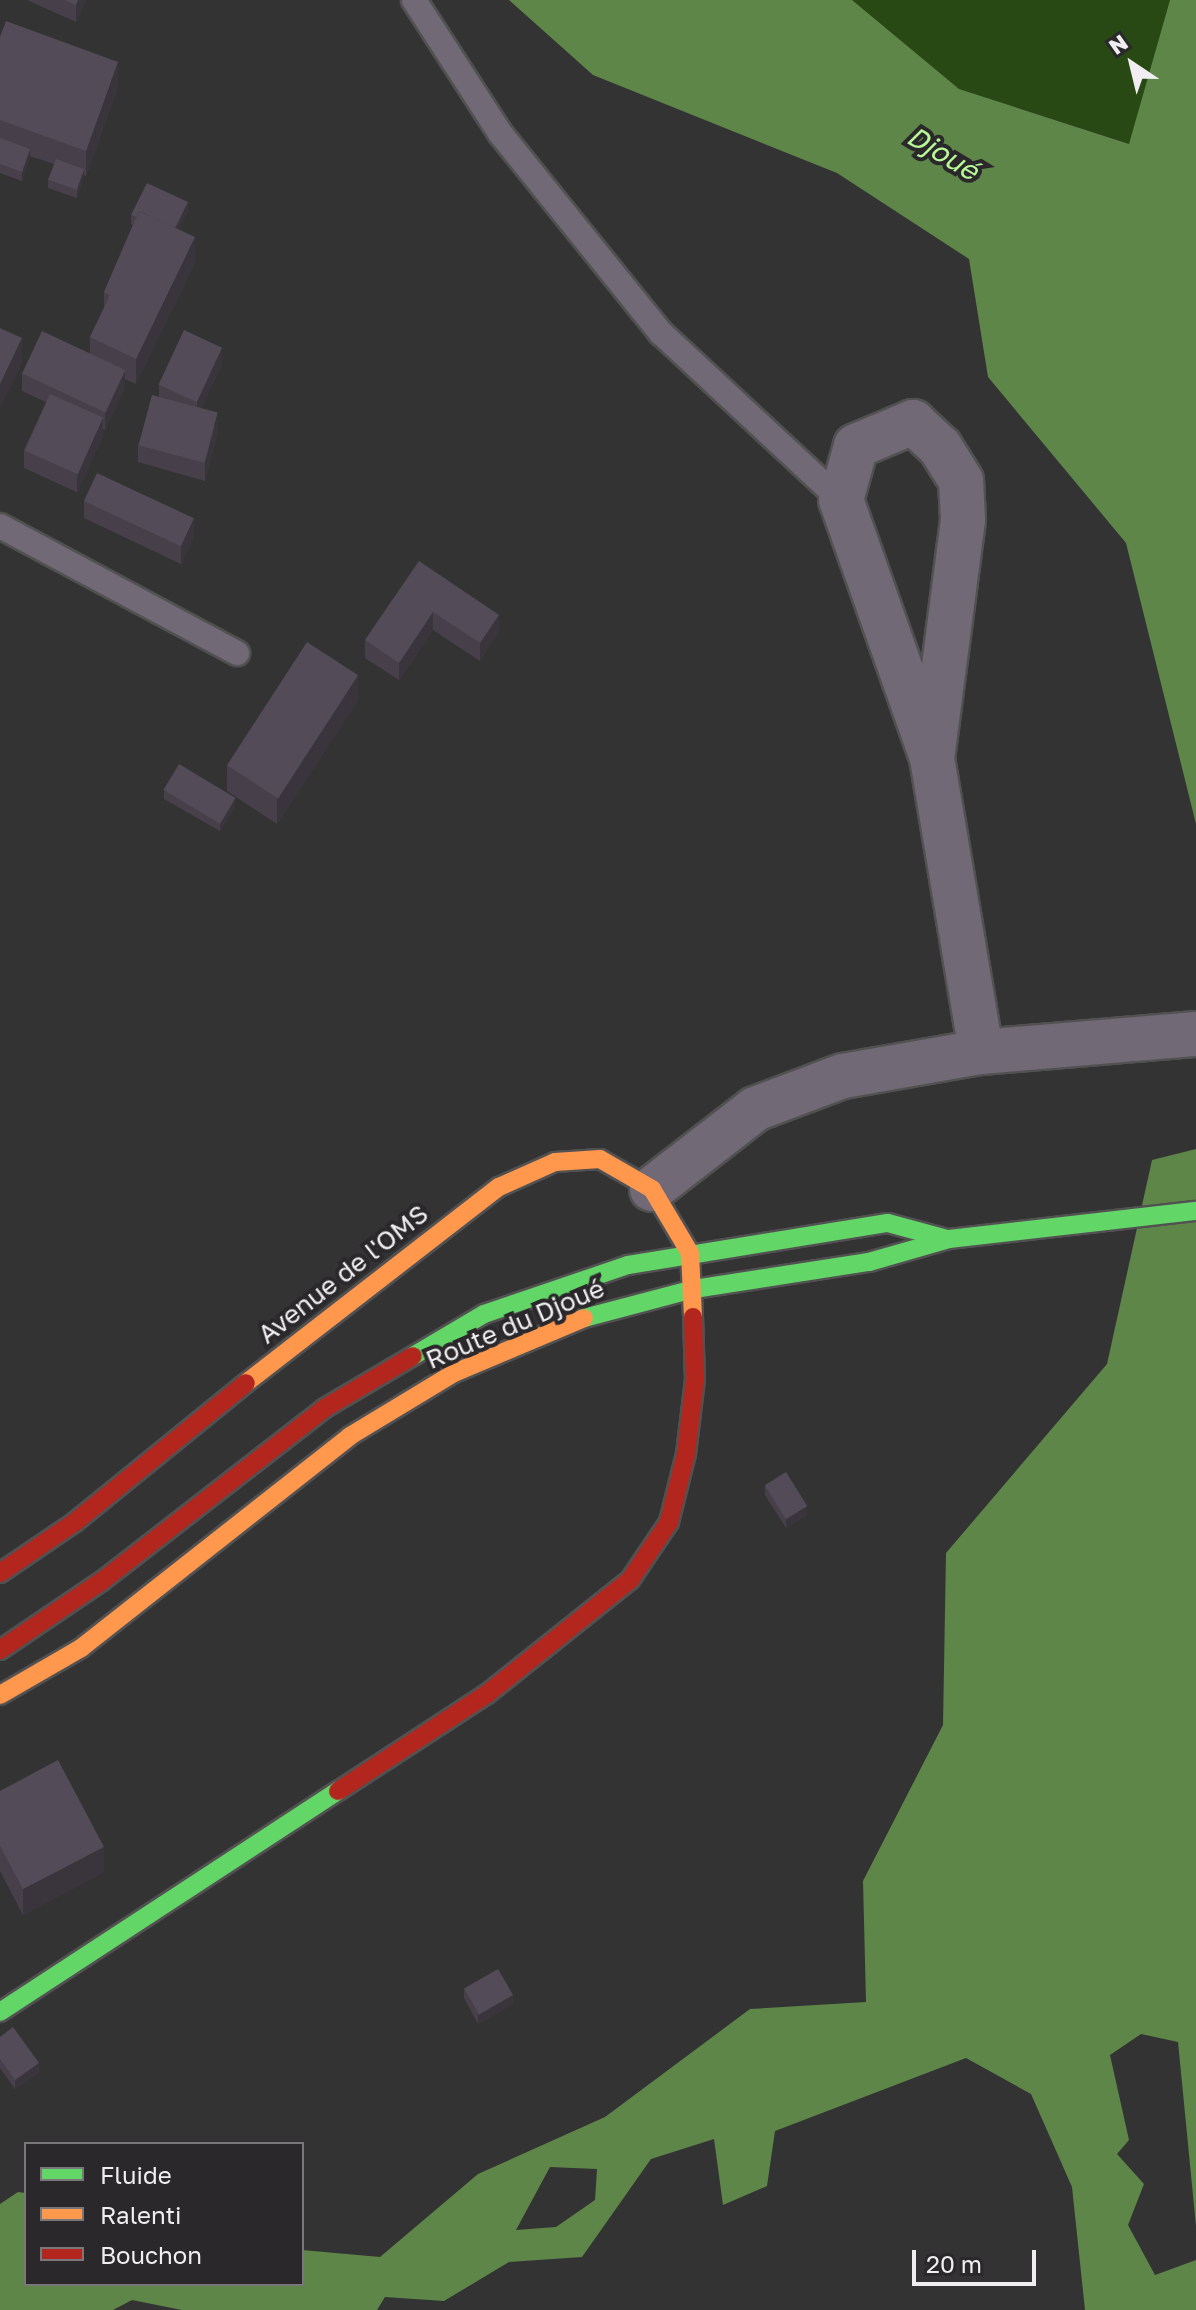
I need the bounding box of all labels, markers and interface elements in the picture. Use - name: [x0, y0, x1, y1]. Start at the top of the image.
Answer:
- north arrow: [1092, 24, 1172, 104]
- text: N: [1103, 28, 1133, 60]
- water label: Djoué: [901, 119, 985, 187]
- street label: Avenue de l'OMS: [252, 1198, 434, 1350]
- street label: Route du Djoué: [421, 1272, 609, 1376]
- legend: [24, 2142, 304, 2286]
- text: Fluide: [100, 2160, 172, 2189]
- text: Ralenti: [100, 2200, 182, 2229]
- scale bar: [916, 2234, 1040, 2284]
- text: Bouchon: [100, 2240, 202, 2269]
- text: 20 m: [926, 2249, 982, 2278]

